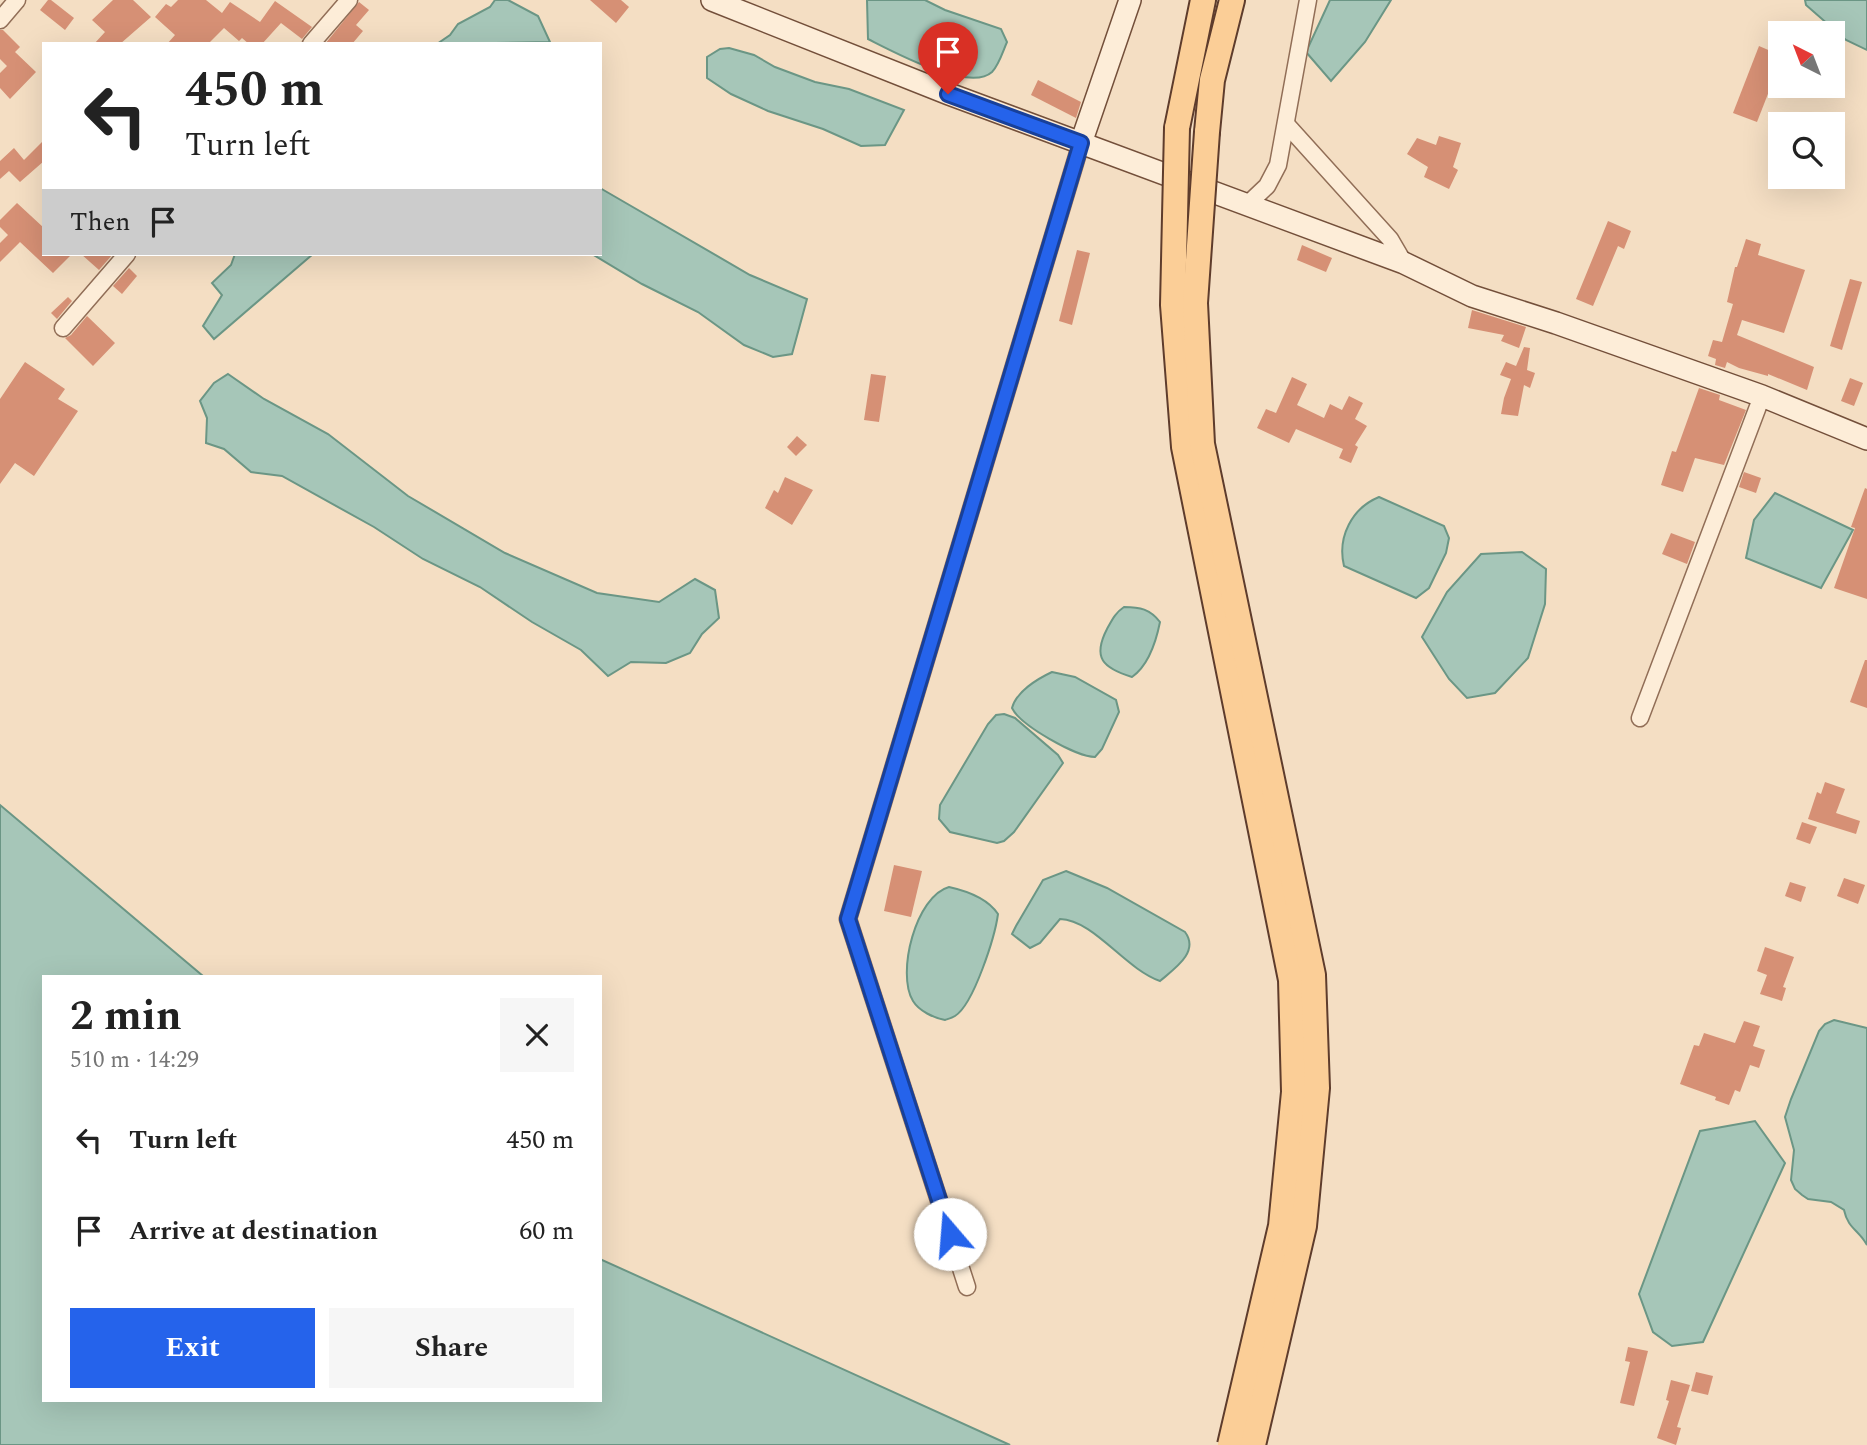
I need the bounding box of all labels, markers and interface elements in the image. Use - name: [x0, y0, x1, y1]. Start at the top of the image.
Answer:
- north arrow: [1768, 21, 1844, 98]
- map controls: [1768, 21, 1845, 189]
- pin: [918, 22, 978, 94]
- icon: arrive: [929, 33, 967, 71]
- text: 450 m: [185, 53, 324, 128]
- icon: left: [70, 70, 161, 161]
- button: search: [1768, 112, 1845, 189]
- text: Turn left: [185, 121, 311, 170]
- text: Then: [70, 202, 130, 242]
- icon: arrive: [144, 203, 182, 241]
- text: 2 min: [70, 985, 182, 1048]
- button: close: [500, 998, 574, 1072]
- text: 510 m · 14:29: [70, 1043, 199, 1078]
- text: Turn left: [129, 1120, 237, 1160]
- text: 450 m: [506, 1120, 574, 1160]
- icon: left: [70, 1121, 108, 1159]
- position arrow: [913, 1197, 987, 1271]
- text: Arrive at destination: [129, 1211, 378, 1251]
- text: 60 m: [519, 1211, 574, 1251]
- icon: arrive: [70, 1212, 108, 1250]
- button: Exit: [70, 1308, 315, 1388]
- button: Share: [329, 1308, 574, 1388]

